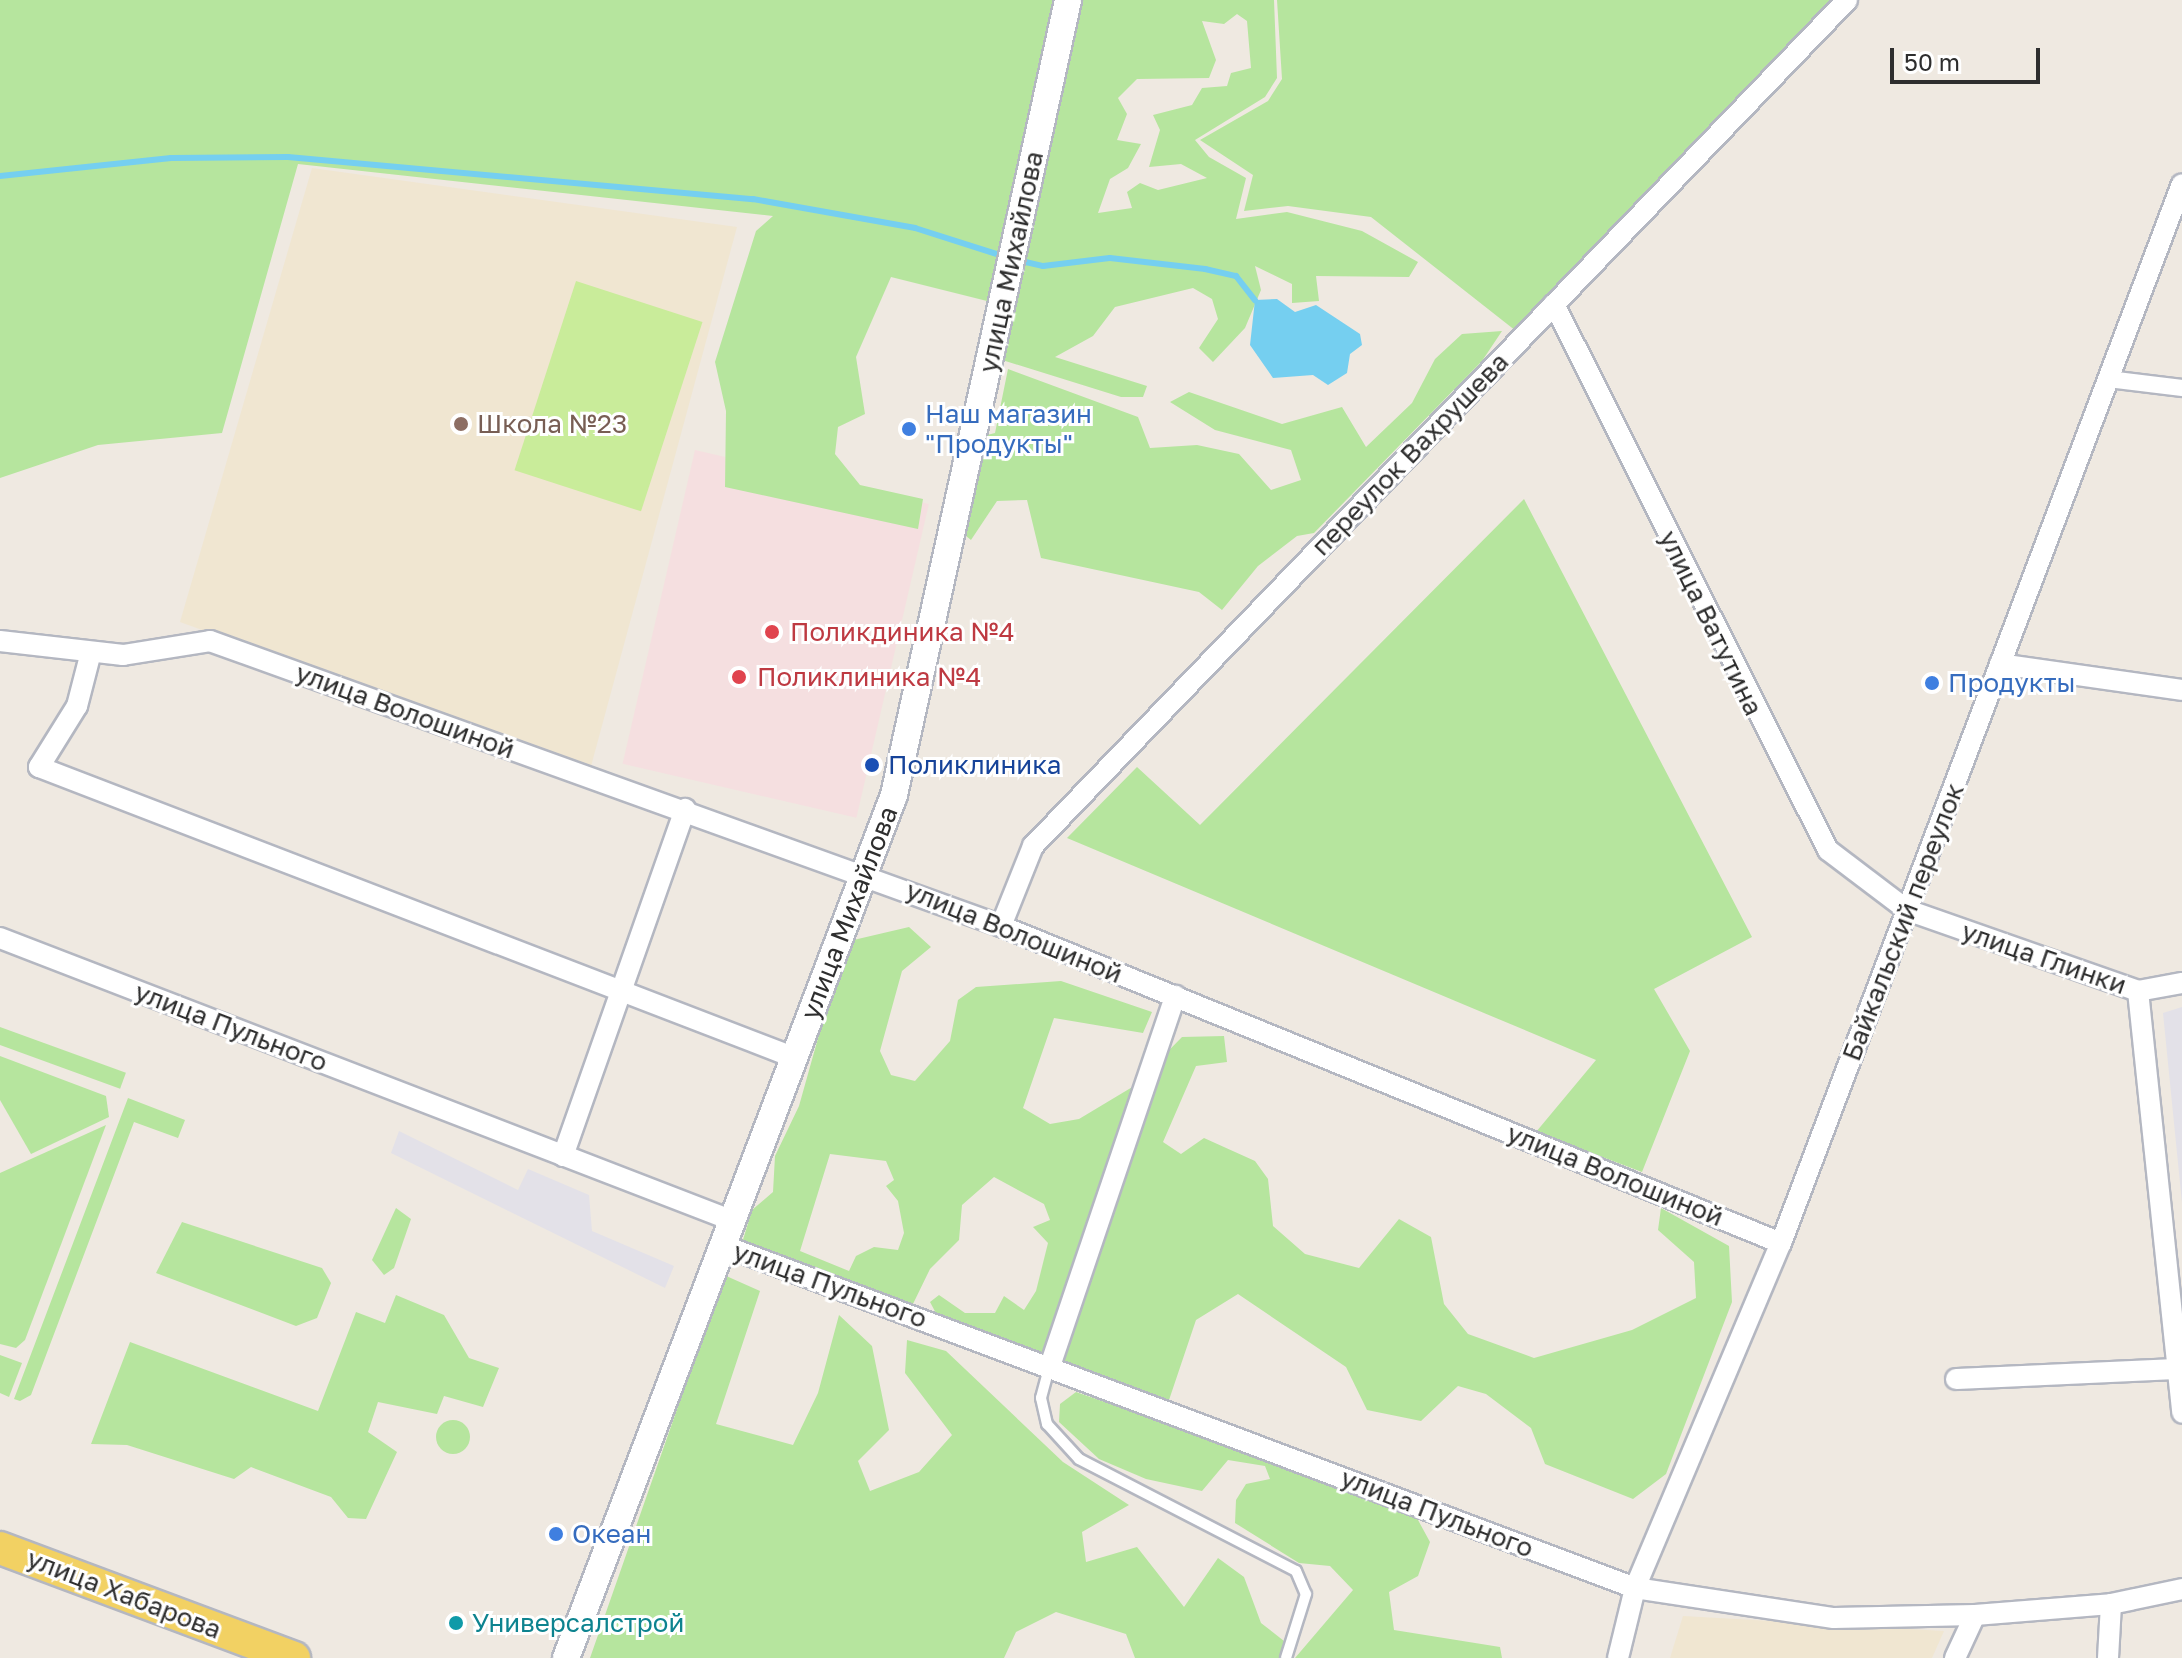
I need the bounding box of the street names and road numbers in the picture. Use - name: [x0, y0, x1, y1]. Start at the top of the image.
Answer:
- street label: улица Михайлова: [972, 148, 1050, 376]
- street label: переулок Вахрушева: [1305, 346, 1515, 562]
- street label: улица Ватутина: [1653, 525, 1769, 721]
- street label: улица Волошиной: [291, 657, 519, 765]
- street label: Байкальский переулок: [1836, 779, 1970, 1065]
- street label: улица Михайлова: [794, 802, 904, 1024]
- street label: улица Волошиной: [901, 874, 1127, 990]
- street label: улица Глинки: [1958, 915, 2130, 1001]
- street label: улица Пульного: [130, 976, 332, 1078]
- street label: улица Волошиной: [1502, 1117, 1728, 1233]
- street label: улица Пульного: [729, 1235, 931, 1335]
- street label: улица Пульного: [1336, 1462, 1538, 1564]
- street label: улица Хабарова: [23, 1543, 225, 1645]

